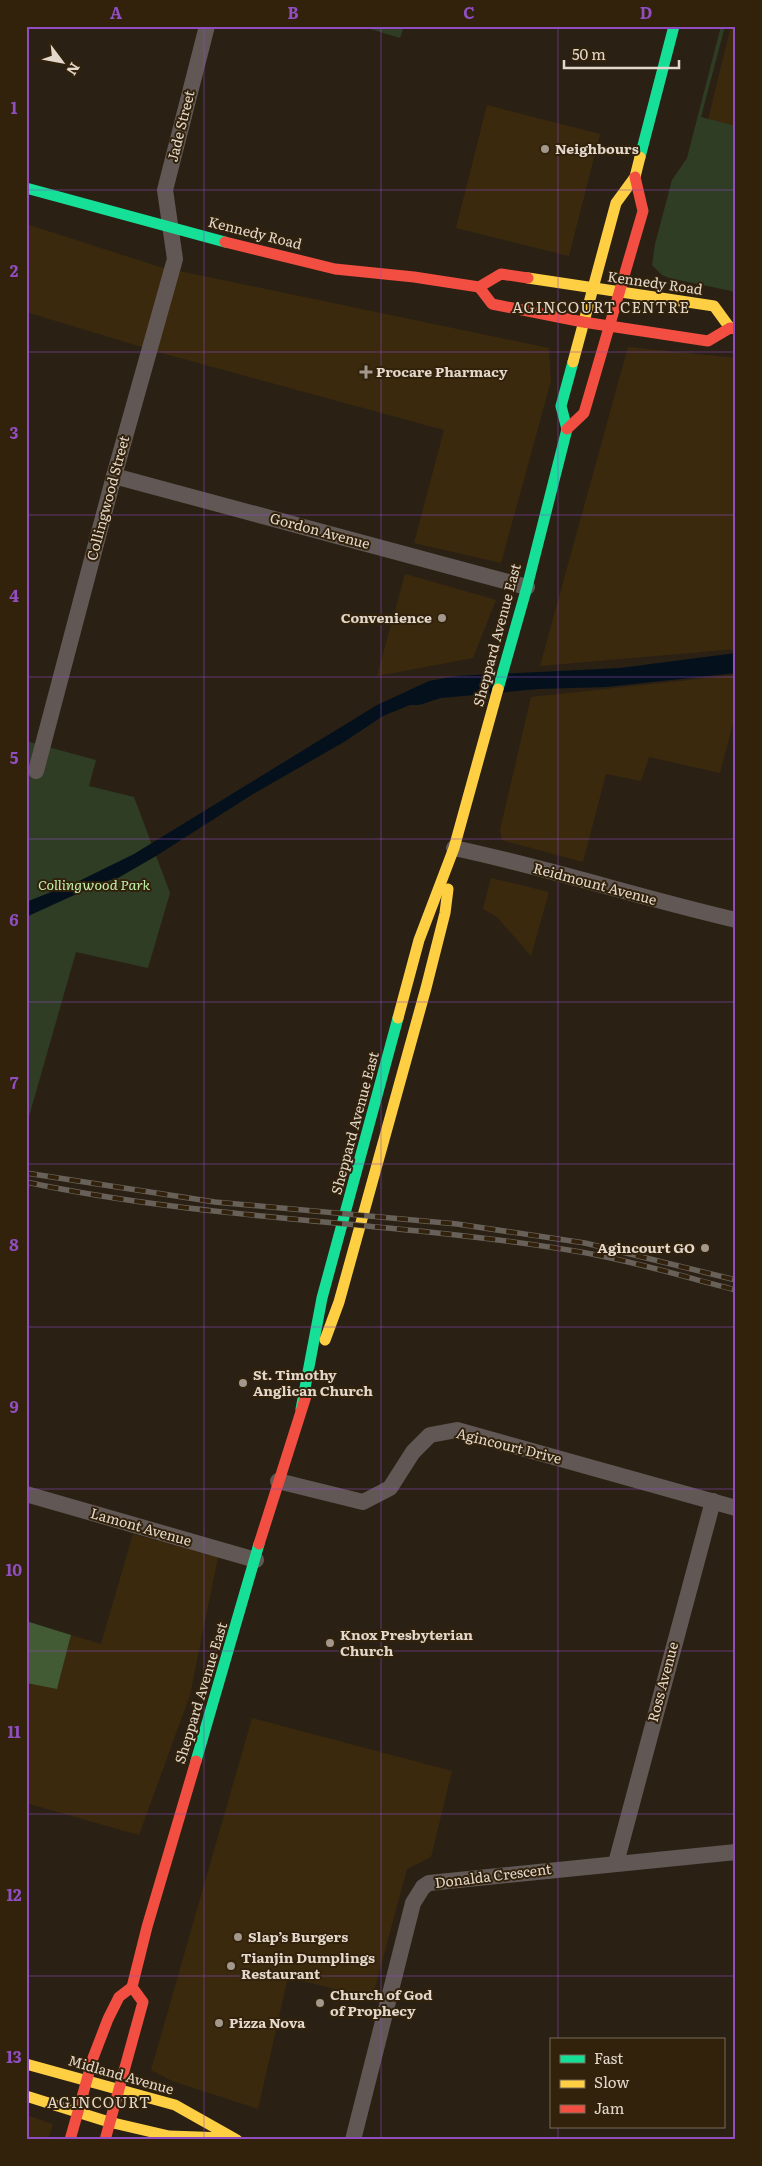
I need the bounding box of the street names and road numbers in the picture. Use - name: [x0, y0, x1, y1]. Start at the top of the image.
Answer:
- street label: Jade Street: [161, 87, 199, 164]
- street label: Kennedy Road: [206, 211, 305, 253]
- street label: Kennedy Road: [606, 265, 704, 299]
- street label: Collingwood Street: [81, 433, 133, 562]
- street label: Gordon Avenue: [268, 507, 372, 553]
- street label: Sheppard Avenue East: [467, 561, 525, 708]
- street label: Reidmount Avenue: [531, 857, 659, 909]
- street label: Sheppard Avenue East: [325, 1049, 383, 1196]
- street label: Agincourt Drive: [455, 1422, 564, 1468]
- street label: Lamont Avenue: [88, 1502, 194, 1550]
- street label: Sheppard Avenue East: [169, 1619, 231, 1766]
- street label: Ross Avenue: [642, 1639, 682, 1724]
- street label: Donalda Crescent: [433, 1858, 553, 1892]
- street label: Midland Avenue: [66, 2049, 176, 2099]

